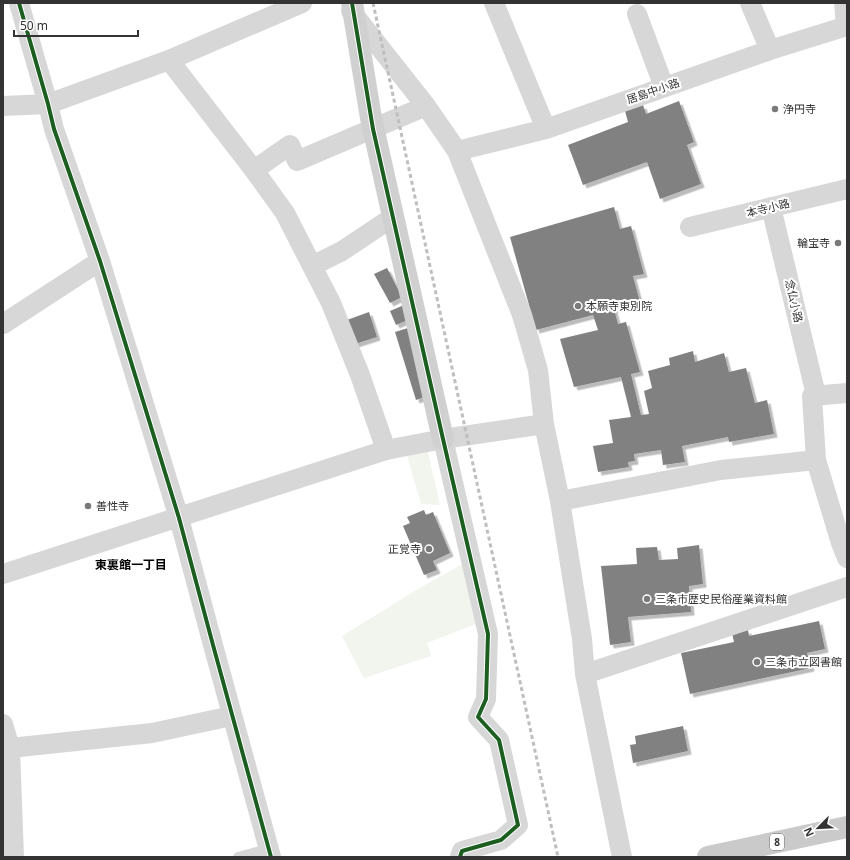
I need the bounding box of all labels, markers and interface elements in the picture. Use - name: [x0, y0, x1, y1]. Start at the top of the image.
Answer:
- scale bar: [14, 12, 138, 38]
- text: 50 m: [20, 17, 48, 34]
- street label: 居島中小路: [624, 74, 681, 107]
- place label: 浄円寺: [783, 101, 816, 116]
- marker: 浄円寺: [770, 104, 780, 114]
- street label: 本寺小路: [745, 195, 791, 220]
- place label: 輪宝寺: [797, 235, 830, 250]
- marker: 輪宝寺: [833, 238, 843, 248]
- street label: 念仏小路: [782, 278, 807, 324]
- place label: 本願寺東別院: [586, 298, 652, 313]
- marker: 本願寺東別院: [573, 301, 583, 311]
- place label: 善性寺: [96, 498, 129, 513]
- marker: 善性寺: [83, 501, 93, 511]
- place label: 正覚寺: [388, 541, 421, 556]
- marker: 正覚寺: [424, 544, 434, 554]
- district label: 東裏館一丁目: [95, 556, 167, 573]
- place label: 三条市歴史民俗産業資料館: [655, 591, 787, 606]
- marker: 三条市歴史民俗産業資料館: [642, 594, 652, 604]
- place label: 三条市立図書館: [765, 654, 842, 669]
- marker: 三条市立図書館: [752, 657, 762, 667]
- north arrow: [798, 808, 838, 848]
- text: N: [800, 825, 817, 839]
- road number: 8: [770, 834, 784, 850]

